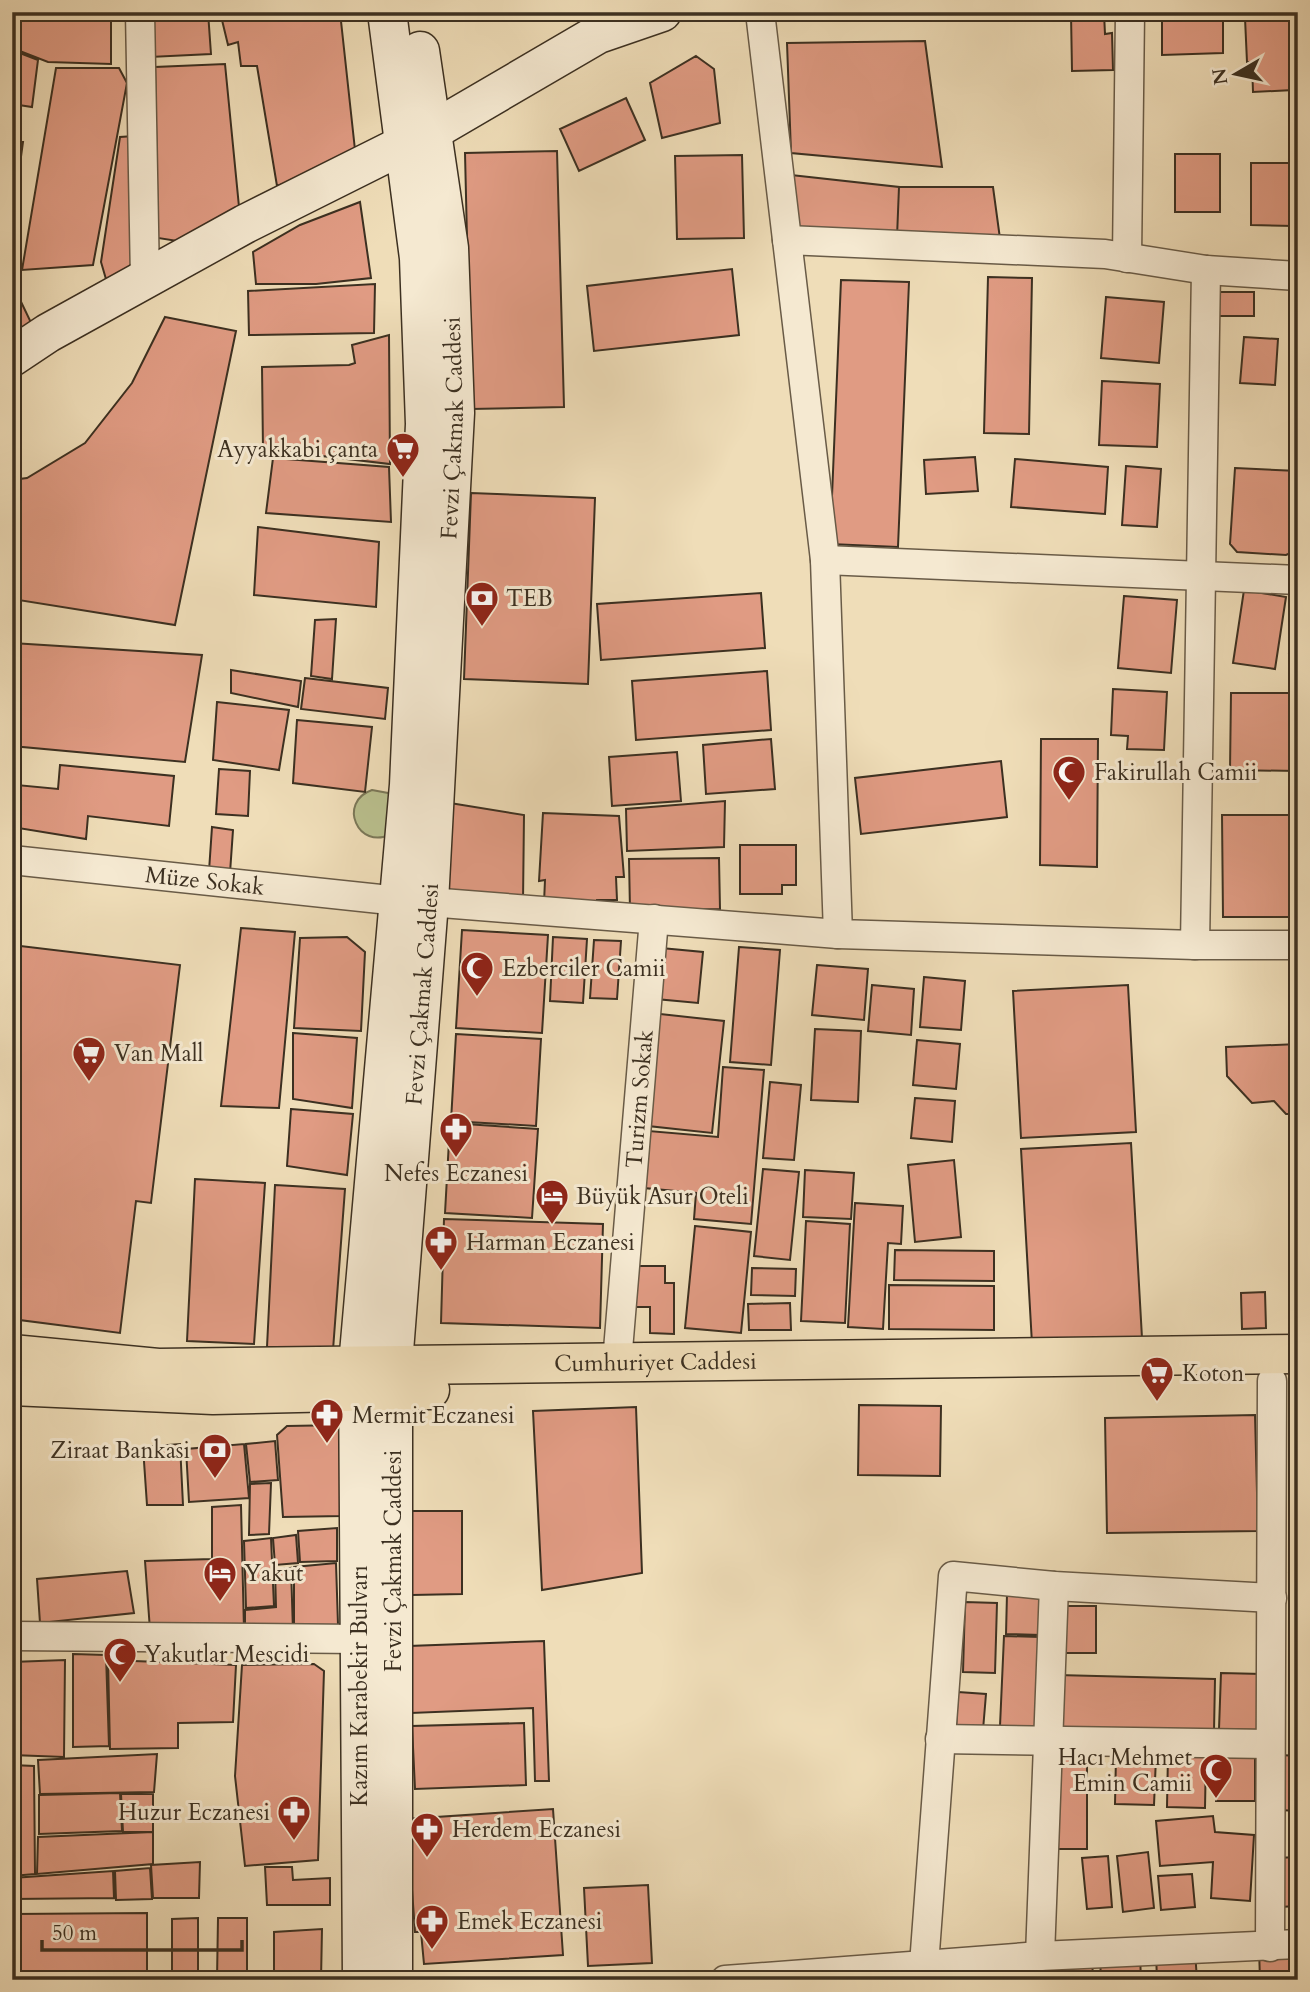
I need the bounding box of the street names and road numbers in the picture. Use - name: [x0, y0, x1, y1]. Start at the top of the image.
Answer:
- street label: Fevzi Çakmak Caddesi: [433, 316, 471, 540]
- street label: Müze Sokak: [144, 859, 267, 903]
- street label: Fevzi Çakmak Caddesi: [398, 882, 446, 1106]
- street label: Turizm Sokak: [618, 1028, 661, 1169]
- street label: Cumhuriyet Caddesi: [554, 1346, 757, 1379]
- street label: Fevzi Çakmak Caddesi: [378, 1450, 409, 1672]
- street label: Kazım Karabekir Bulvarı: [344, 1565, 375, 1807]

